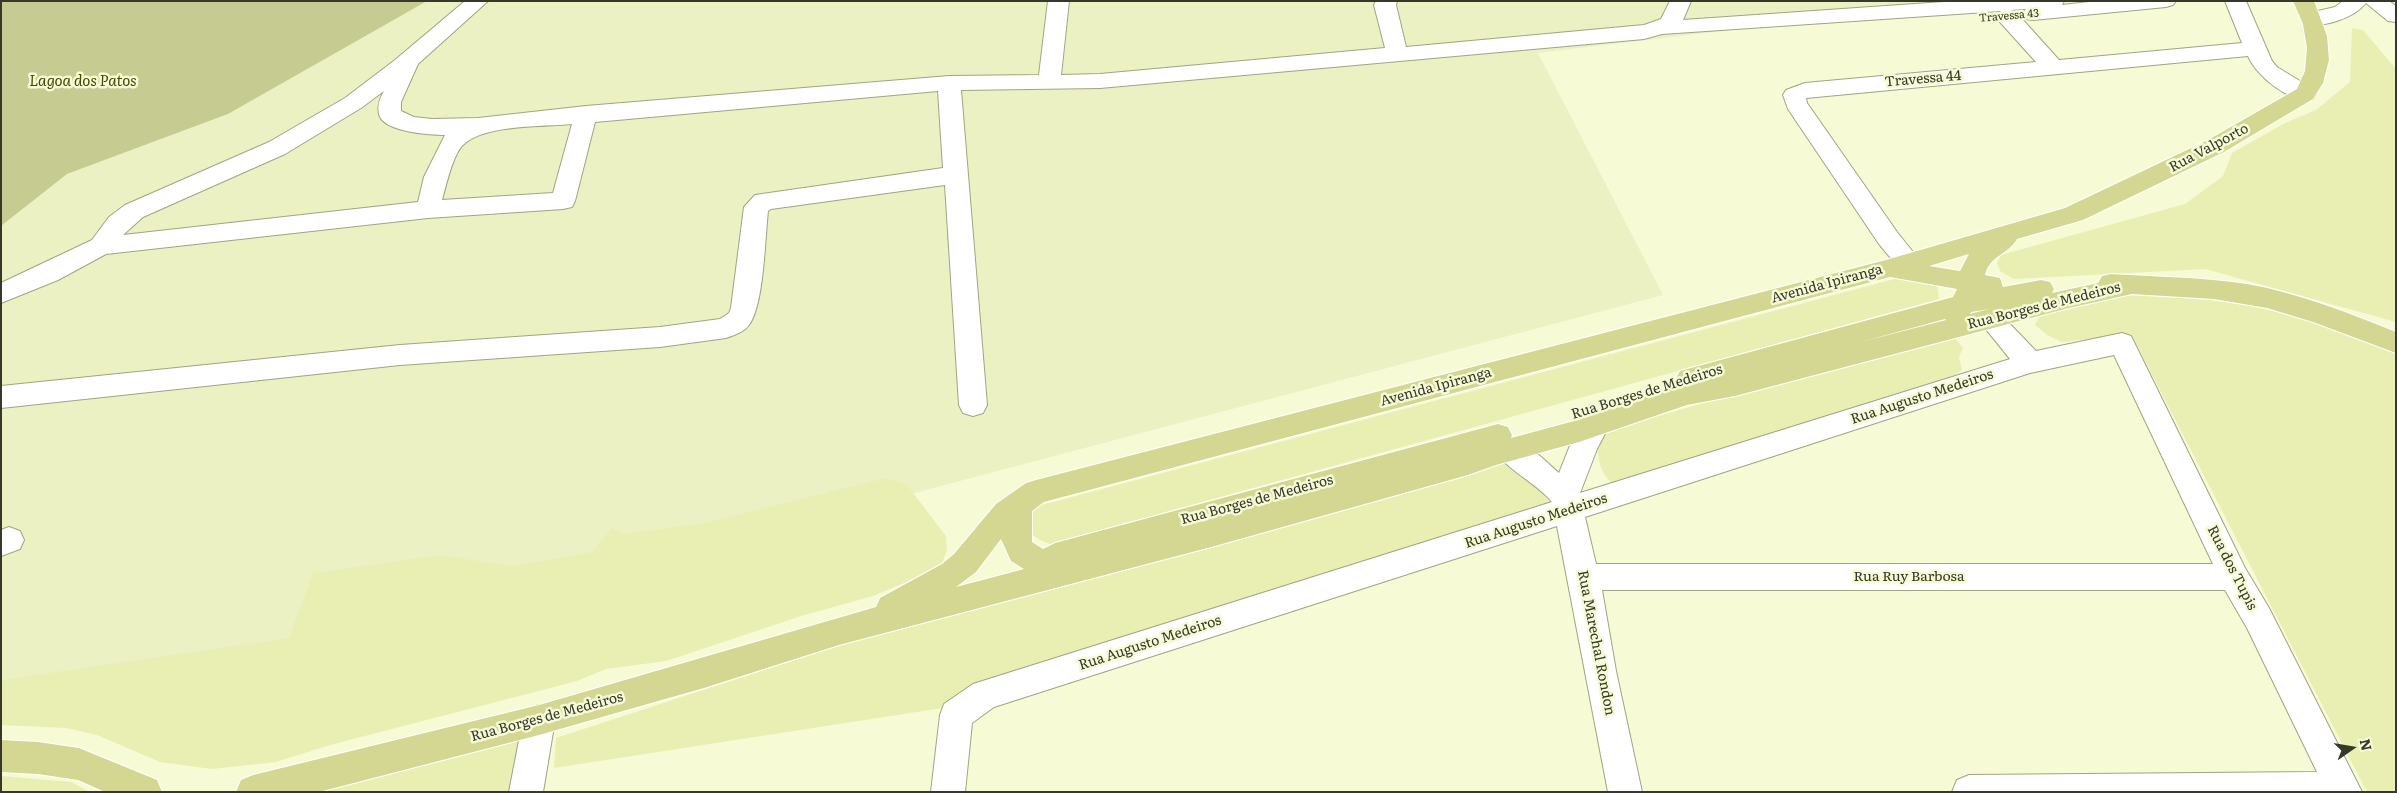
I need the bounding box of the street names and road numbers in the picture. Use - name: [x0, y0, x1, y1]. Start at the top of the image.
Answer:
- street label: Travessa 43: [1978, 7, 2040, 25]
- street label: Travessa 44: [1884, 67, 1962, 91]
- street label: Rua Valporto: [2166, 120, 2252, 176]
- street label: Avenida Ipiranga: [1770, 261, 1884, 307]
- street label: Rua Borges de Medeiros: [1966, 279, 2122, 333]
- street label: Rua Borges de Medeiros: [1569, 361, 1725, 423]
- street label: Avenida Ipiranga: [1379, 364, 1493, 410]
- street label: Rua Augusto Medeiros: [1849, 366, 1995, 428]
- street label: Rua Borges de Medeiros: [1179, 472, 1335, 528]
- street label: Rua Augusto Medeiros: [1463, 490, 1609, 552]
- street label: Rua dos Tupis: [2203, 523, 2261, 613]
- street label: Rua Marechal Rondon: [1574, 569, 1618, 717]
- street label: Rua Ruy Barbosa: [1854, 569, 1964, 585]
- street label: Rua Augusto Medeiros: [1077, 612, 1223, 674]
- street label: Rua Borges de Medeiros: [469, 689, 625, 745]

